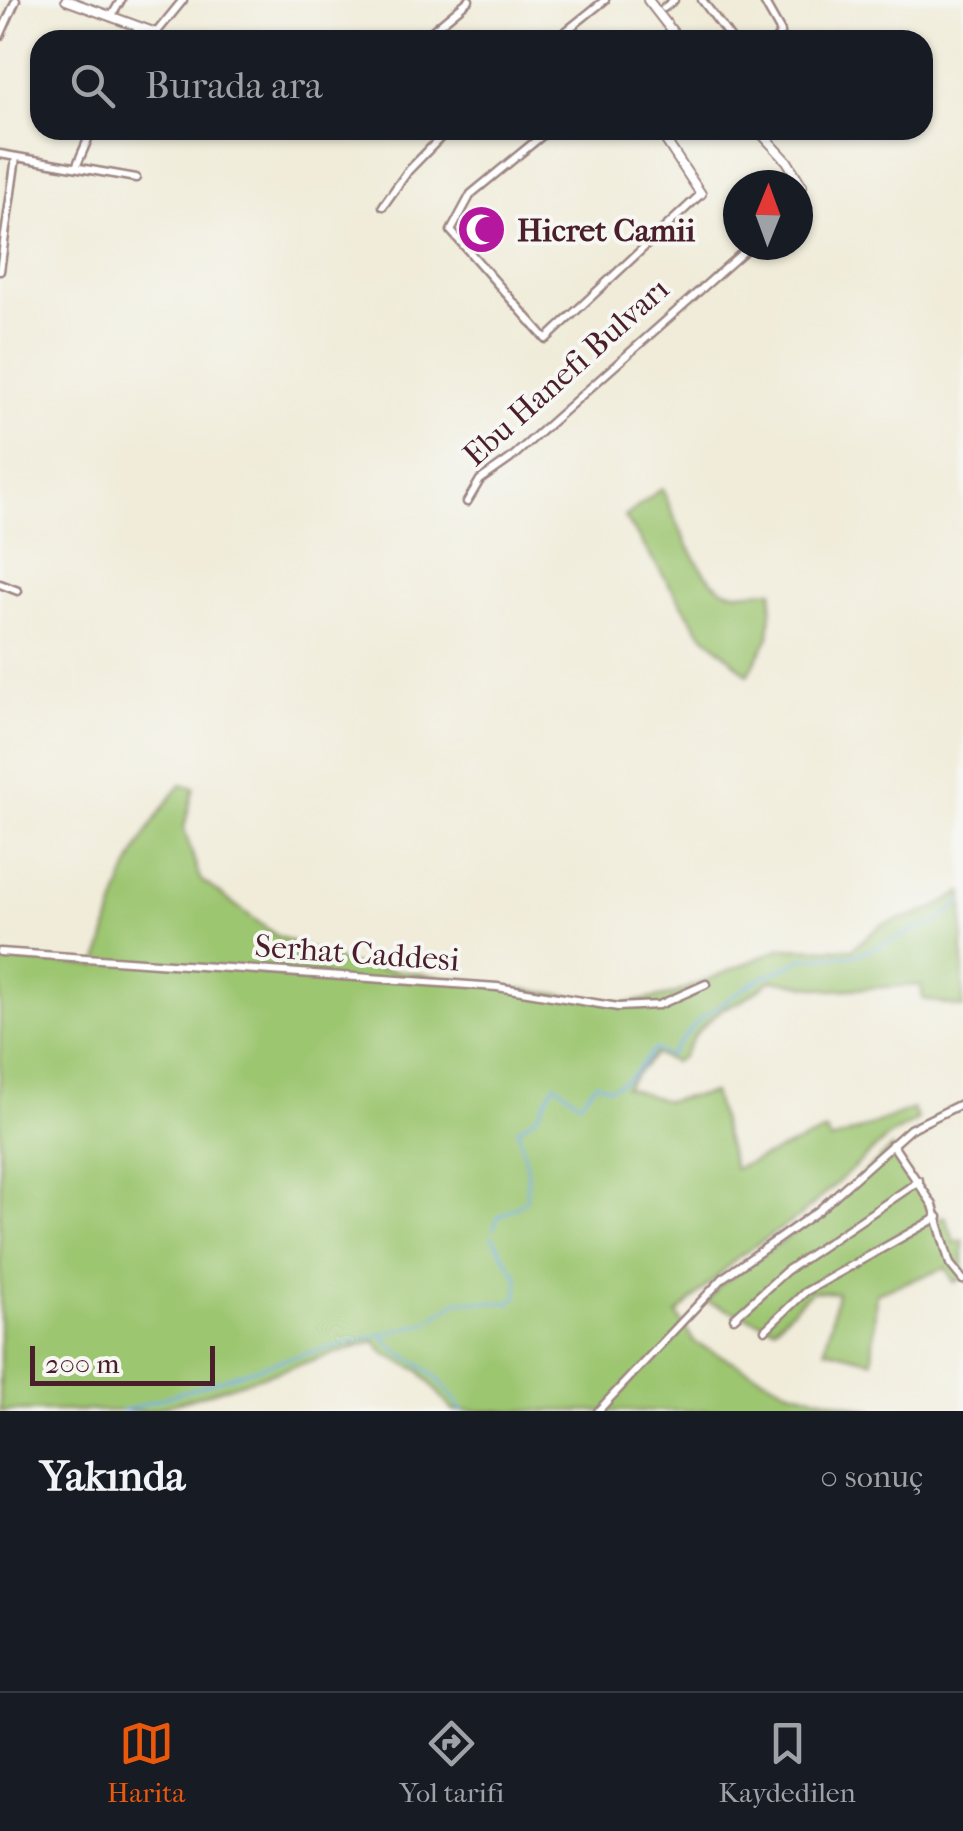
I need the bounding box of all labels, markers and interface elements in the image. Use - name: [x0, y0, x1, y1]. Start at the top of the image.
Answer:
- search box: [30, 30, 933, 140]
- icon: search: [65, 58, 120, 113]
- text: Burada ara: [145, 63, 323, 108]
- north arrow: [723, 170, 813, 260]
- mosque icon: Hicret Camii: [456, 204, 508, 256]
- place label: Hicret Camii: [517, 212, 696, 249]
- street label: Ebu Hanefi Bulvarı: [456, 270, 677, 474]
- street label: Serhat Caddesi: [253, 927, 461, 979]
- scale bar: [30, 1341, 215, 1386]
- text: 200 m: [45, 1347, 120, 1380]
- text: Yakında: [40, 1452, 185, 1501]
- text: 0 sonuç: [820, 1458, 923, 1495]
- tab: Harita: [107, 1716, 185, 1809]
- tab: Yol tarifi: [399, 1716, 504, 1809]
- tab: Kaydedilen: [719, 1716, 856, 1809]

